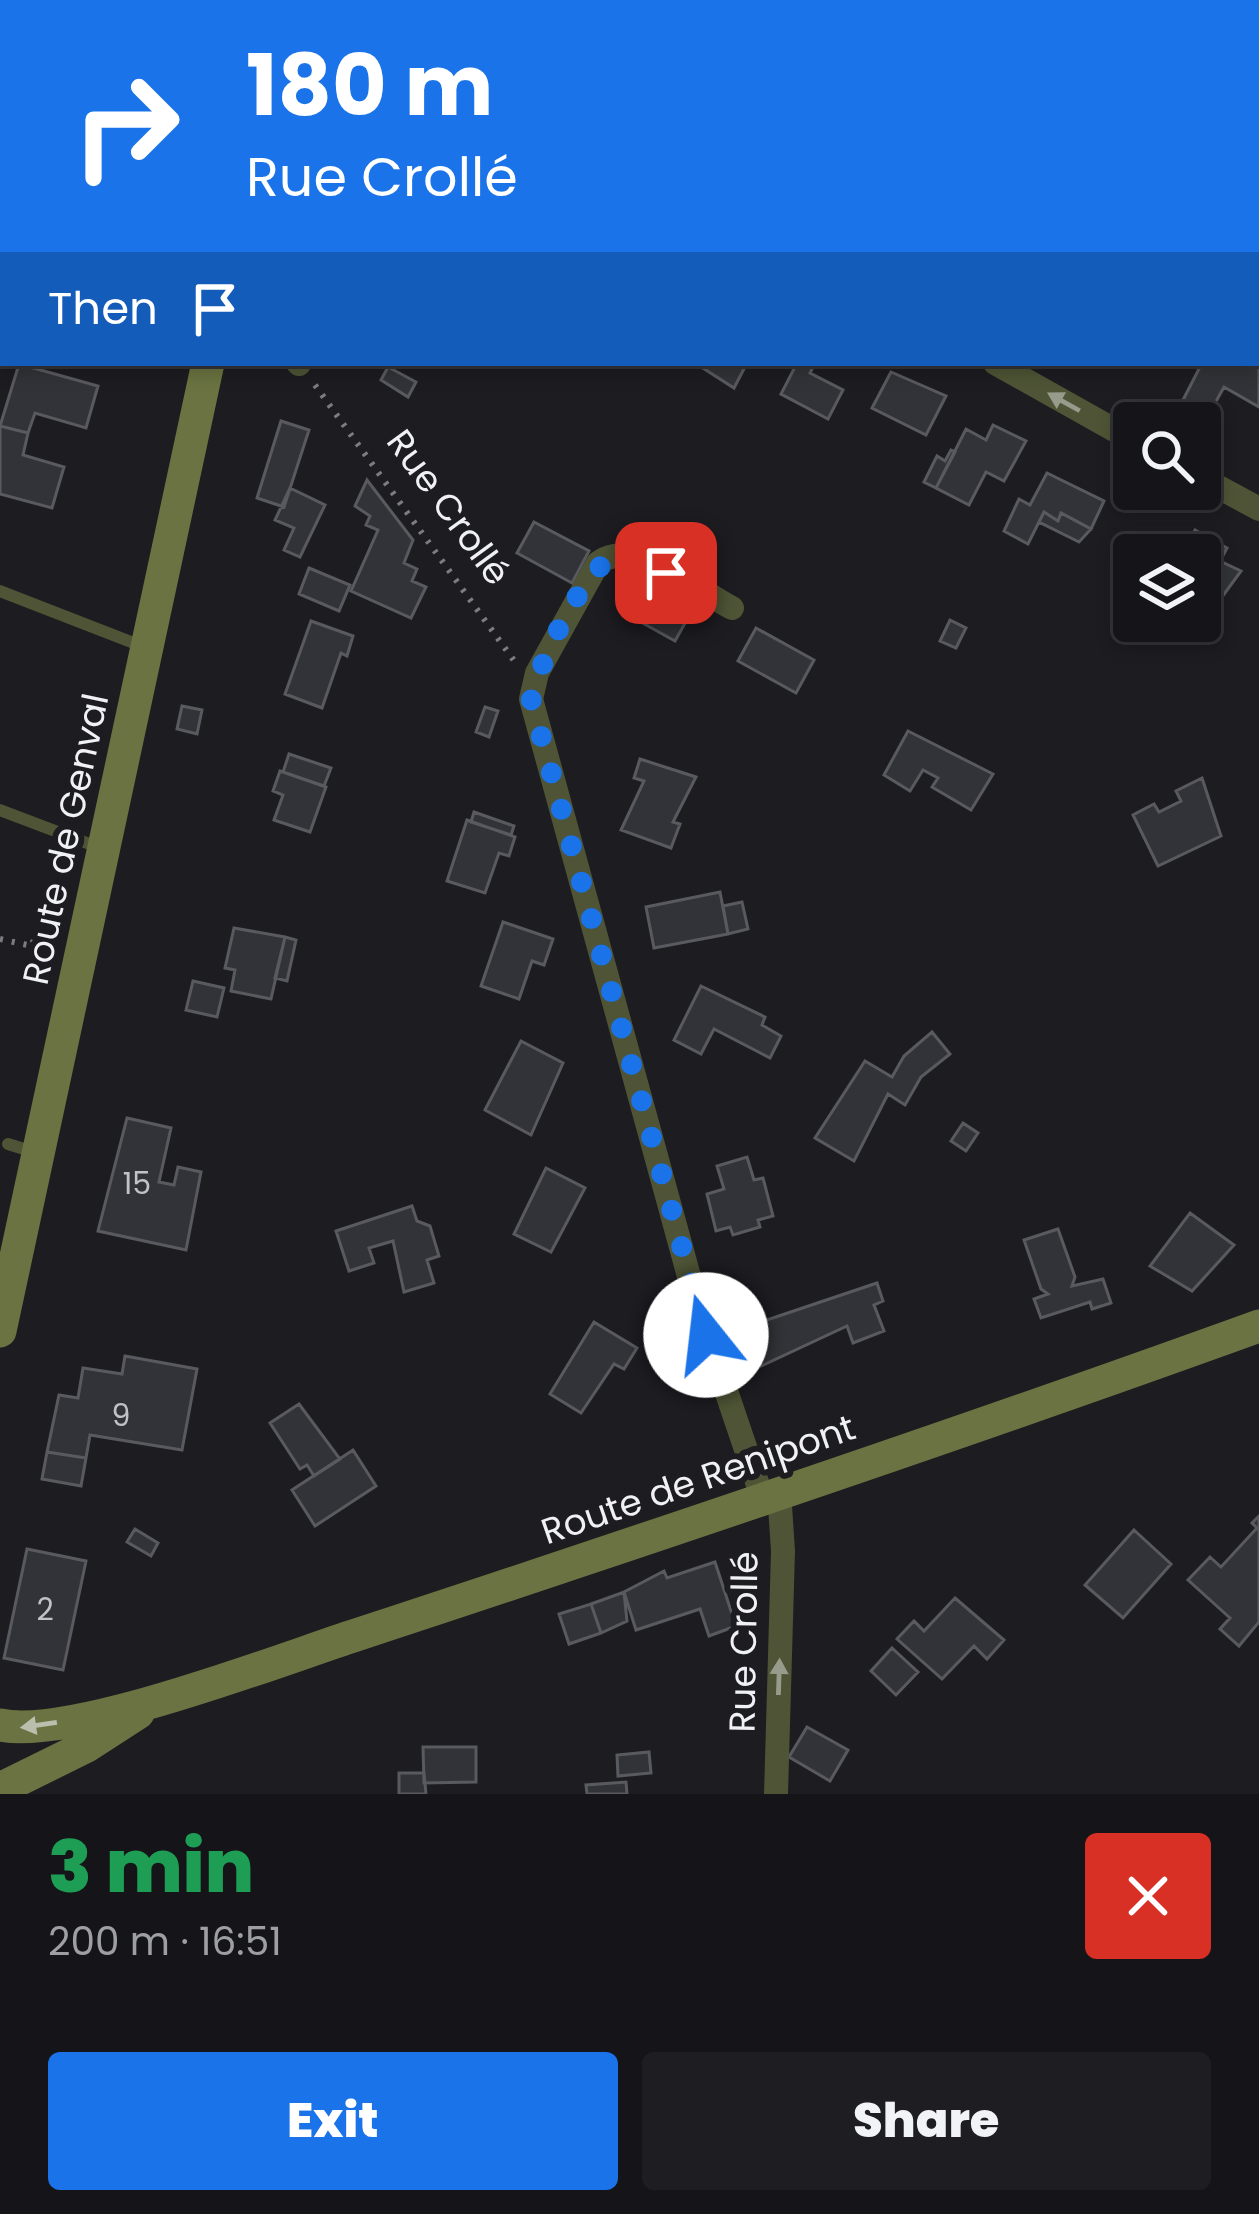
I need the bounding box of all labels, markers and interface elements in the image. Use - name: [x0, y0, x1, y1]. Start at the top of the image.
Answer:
- text: 180 m: [246, 27, 494, 144]
- icon: right: [48, 48, 204, 204]
- text: Rue Crollé: [246, 139, 518, 215]
- icon: arrive: [182, 276, 248, 342]
- text: Then: [48, 277, 158, 340]
- one-way arrow: [1047, 392, 1082, 413]
- map controls: [1113, 402, 1221, 642]
- button: search: [1113, 402, 1221, 510]
- street label: Rue Crollé: [375, 419, 522, 596]
- pin: [615, 522, 717, 624]
- button: layers: [1113, 534, 1221, 642]
- icon: arrive: [633, 540, 699, 606]
- street label: Route de Genval: [10, 689, 121, 989]
- house number: 15: [123, 1162, 151, 1205]
- position arrow: [643, 1272, 769, 1398]
- house number: 9: [112, 1394, 130, 1437]
- street label: Route de Renipont: [534, 1402, 862, 1557]
- street label: Rue Crollé: [716, 1551, 771, 1733]
- house number: 2: [36, 1588, 54, 1631]
- one-way arrow: [770, 1657, 789, 1695]
- one-way arrow: [20, 1716, 57, 1735]
- text: 3 min: [48, 1816, 254, 1917]
- button: close: [1085, 1833, 1211, 1959]
- text: 200 m · 16:51: [48, 1914, 282, 1969]
- button: Exit: [48, 2052, 618, 2190]
- button: Share: [642, 2052, 1211, 2190]

